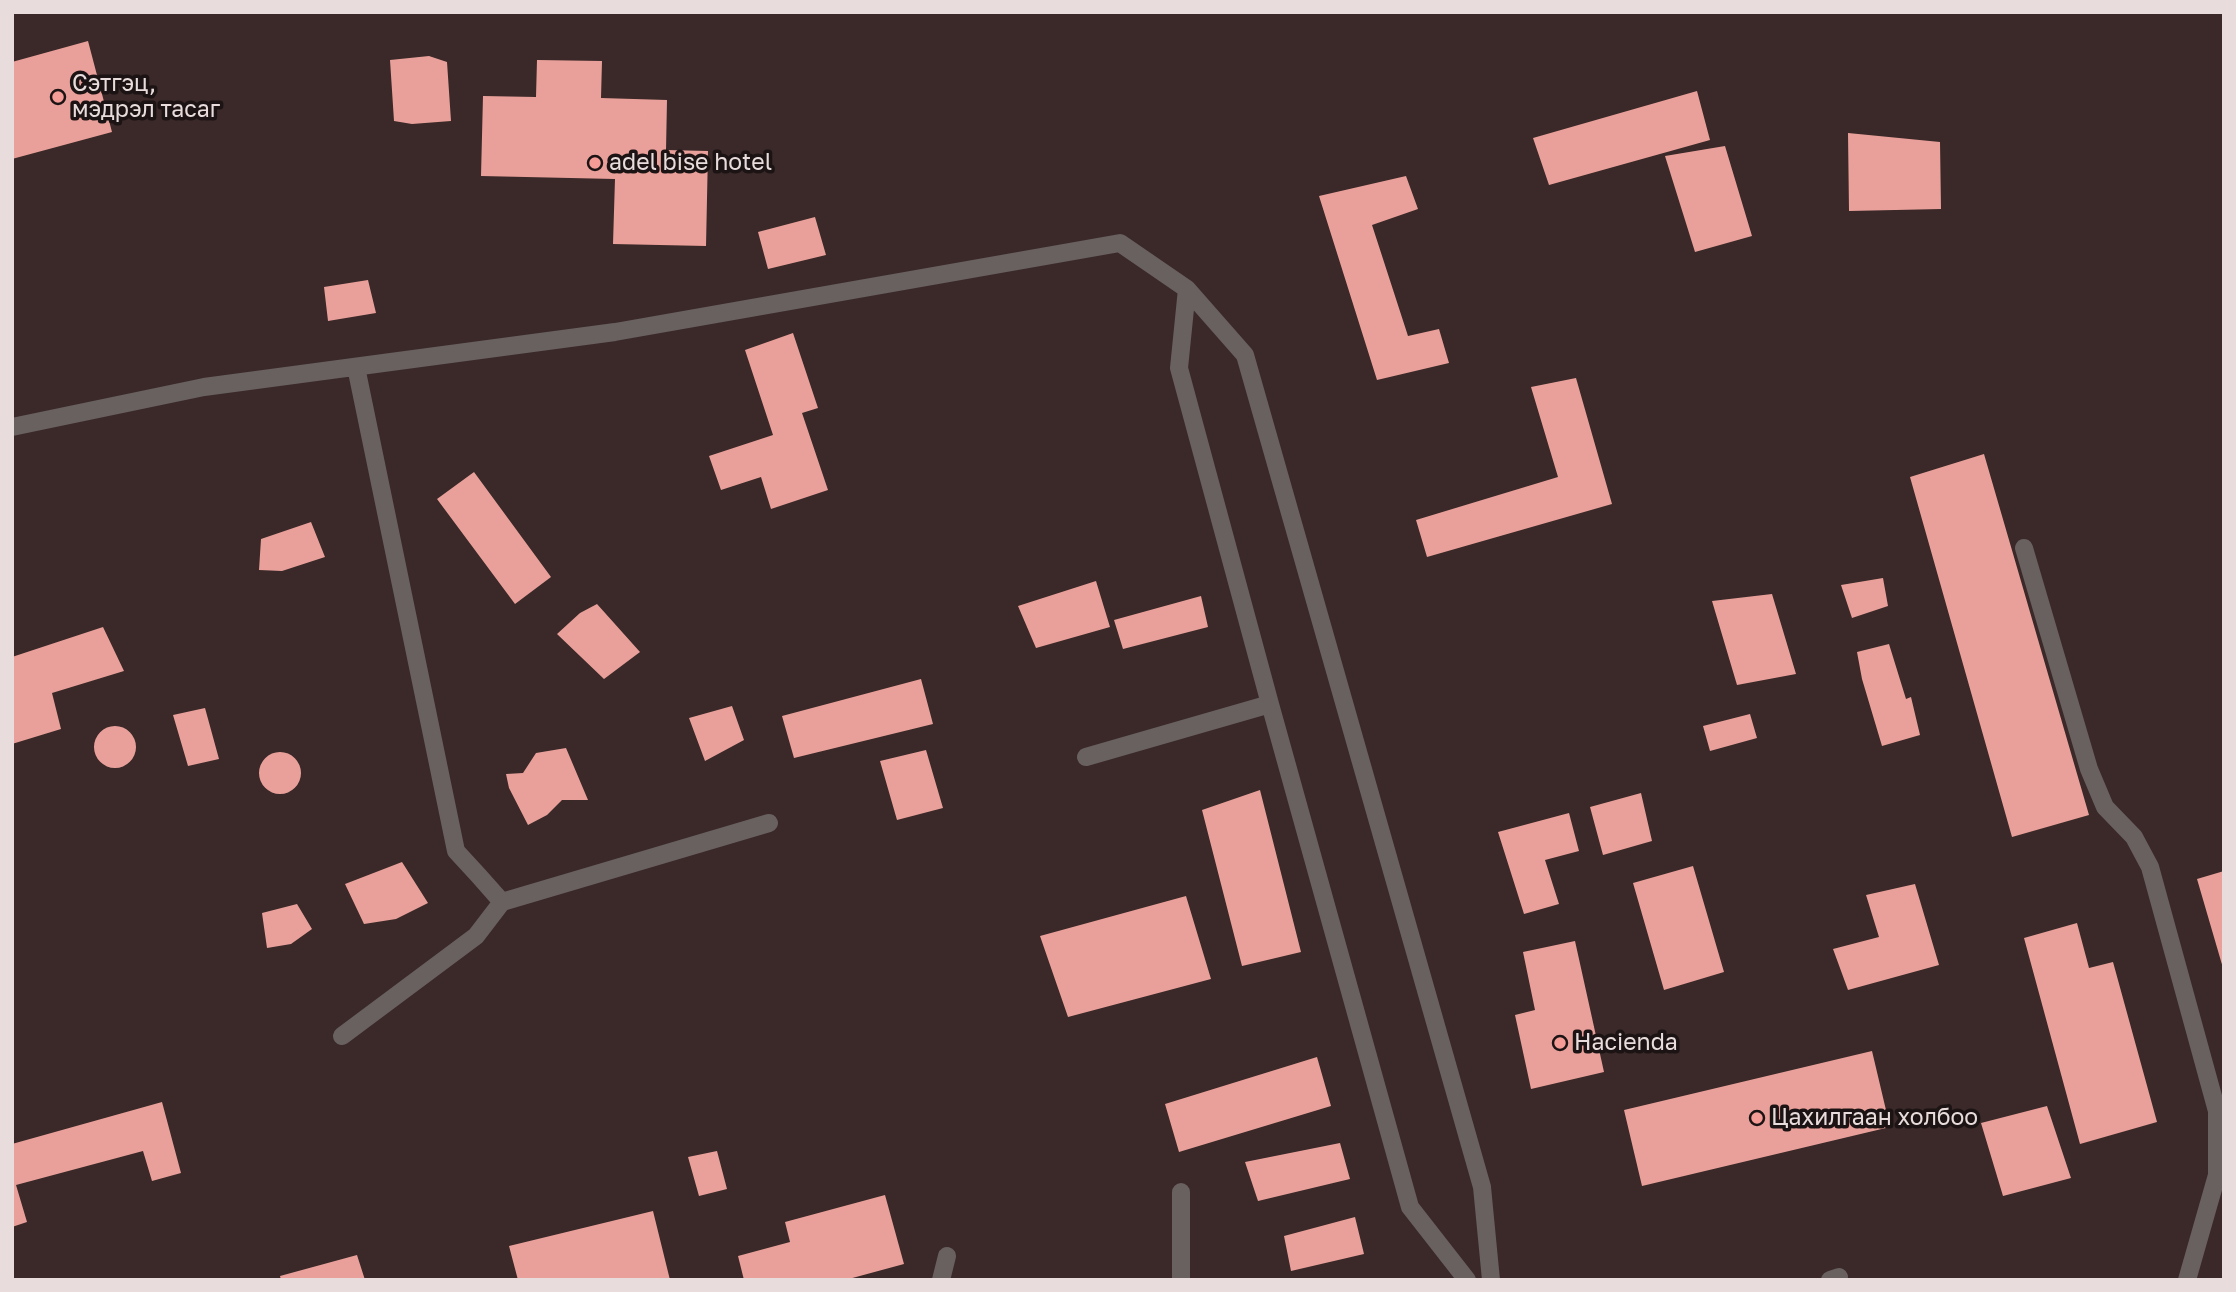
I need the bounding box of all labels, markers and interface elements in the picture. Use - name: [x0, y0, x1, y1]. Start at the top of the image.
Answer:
- place label: Сэтгэц, мэдрэл тасаг: [72, 70, 220, 124]
- marker: Сэтгэц, мэдрэл тасаг: [50, 89, 66, 105]
- place label: adel bise hotel: [609, 149, 772, 177]
- marker: adel bise hotel: [587, 155, 603, 171]
- place label: Hacienda: [1574, 1029, 1678, 1057]
- marker: Hacienda: [1552, 1035, 1568, 1051]
- place label: Цахилгаан холбоо: [1771, 1104, 1978, 1132]
- marker: Цахилгаан холбоо: [1749, 1110, 1765, 1126]

